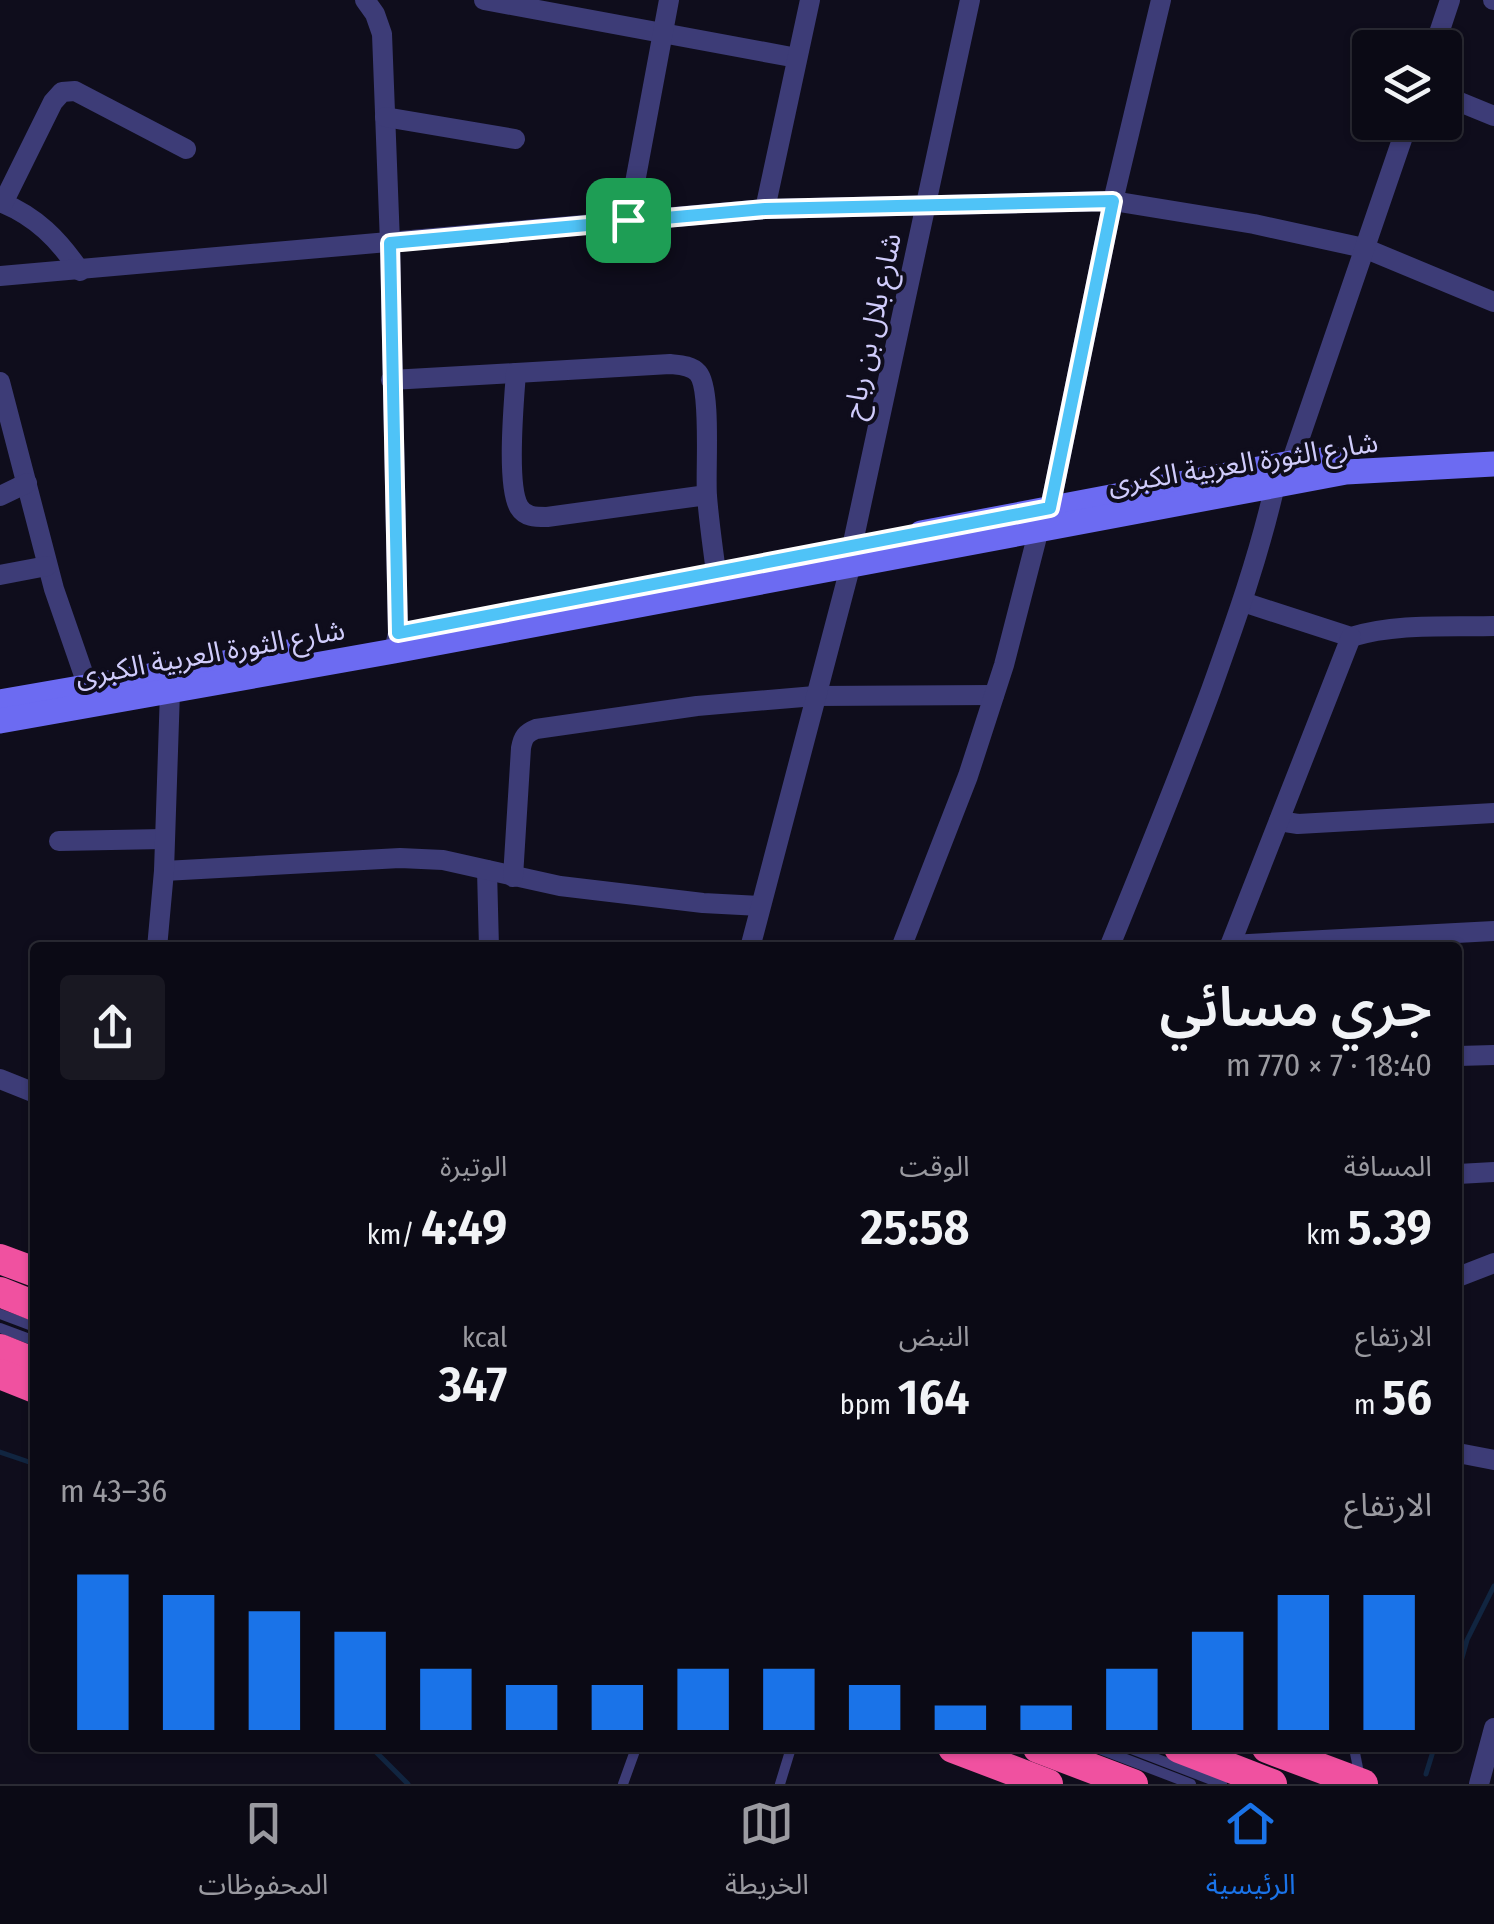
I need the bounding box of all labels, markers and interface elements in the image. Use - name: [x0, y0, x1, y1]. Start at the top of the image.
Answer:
- map controls: [1352, 30, 1462, 140]
- button: layers: [1352, 30, 1462, 140]
- pin: [586, 178, 671, 263]
- icon: arrive: [601, 193, 656, 248]
- street label: شارع بلال بن رباح: [836, 230, 912, 423]
- street label: شارع الثورة العربية الكبرى: [1106, 425, 1381, 505]
- street label: شارع الثورة العربية الكبرى: [73, 613, 348, 697]
- button: share: [60, 975, 165, 1080]
- text: جري مسائي: [1159, 975, 1432, 1041]
- text: 18:40 · 7 × 770 m: [1226, 1046, 1432, 1084]
- text: الوتيرة: [440, 1150, 507, 1183]
- text: الوقت: [899, 1150, 970, 1183]
- text: المسافة: [1344, 1150, 1432, 1183]
- text: 4:49: [421, 1197, 507, 1257]
- text: 25:58: [861, 1197, 970, 1257]
- text: 5.39: [1347, 1197, 1432, 1257]
- text: /km: [367, 1218, 421, 1251]
- text: km: [1306, 1218, 1347, 1251]
- text: النبض: [899, 1320, 970, 1353]
- text: الارتفاع: [1355, 1320, 1432, 1353]
- text: kcal: [462, 1321, 507, 1354]
- text: 347: [439, 1354, 507, 1414]
- text: 164: [898, 1367, 970, 1427]
- text: 56: [1382, 1367, 1432, 1427]
- text: bpm: [840, 1388, 898, 1421]
- text: m: [1354, 1388, 1382, 1421]
- text: 36–43 m: [60, 1472, 167, 1510]
- text: الارتفاع: [1344, 1486, 1432, 1524]
- tab: المحفوظات: [198, 1796, 328, 1915]
- tab: الخريطة: [725, 1796, 809, 1915]
- tab: الرئيسية: [1206, 1796, 1296, 1915]

